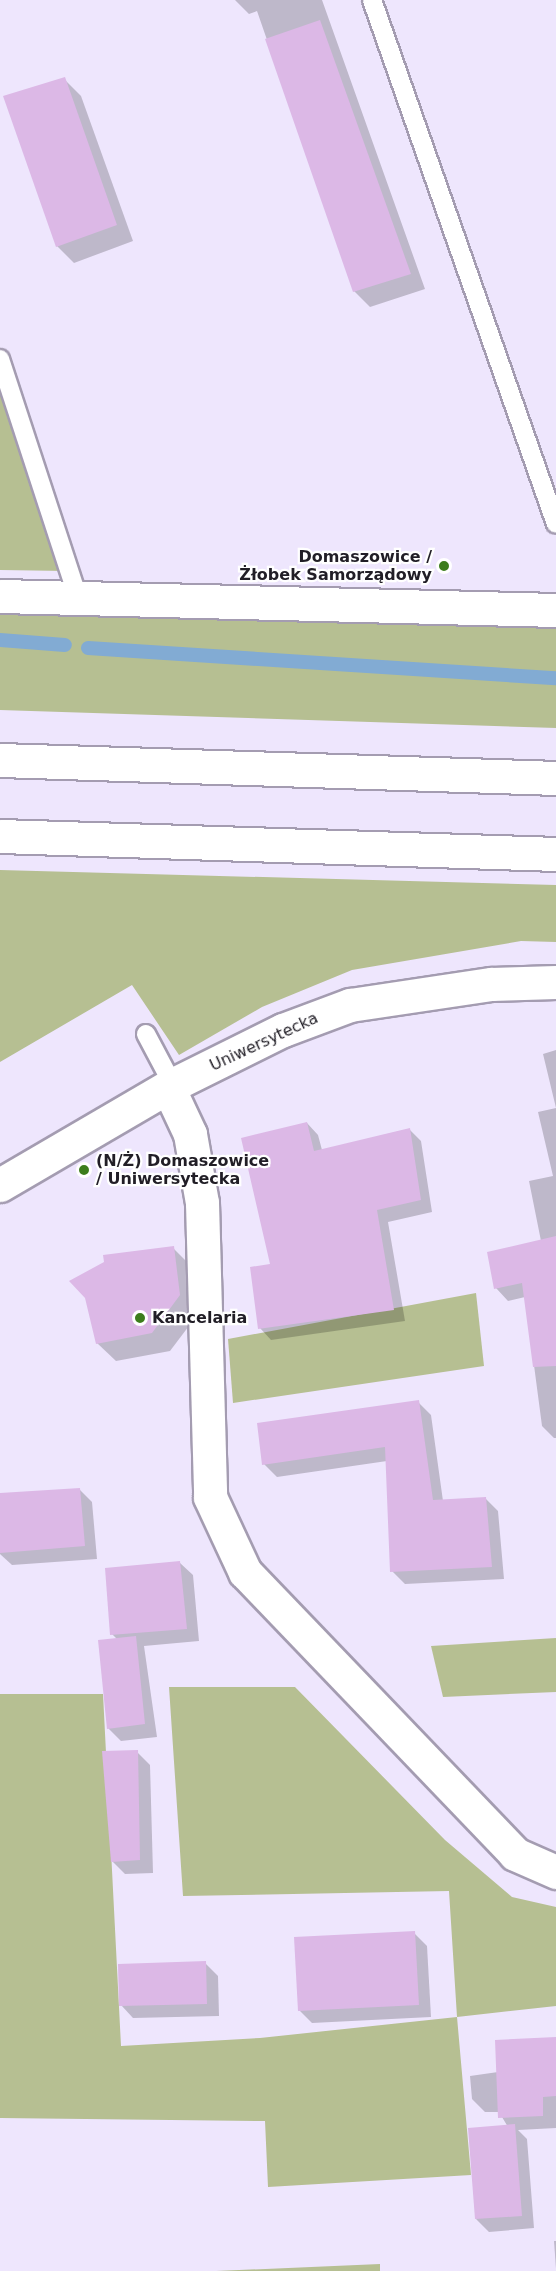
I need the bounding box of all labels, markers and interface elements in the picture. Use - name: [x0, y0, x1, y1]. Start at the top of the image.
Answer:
- place label: Domaszowice / Żłobek Samorządowy: [239, 547, 432, 585]
- marker: Domaszowice / Żłobek Samorządowy: [437, 559, 451, 573]
- street label: Uniwersytecka: [207, 1009, 321, 1075]
- place label: (N/Ż) Domaszowice / Uniwersytecka: [96, 1151, 269, 1189]
- marker: (N/Ż) Domaszowice / Uniwersytecka: [77, 1163, 91, 1177]
- place label: Kancelaria: [152, 1308, 247, 1328]
- marker: Kancelaria: [133, 1311, 147, 1325]

